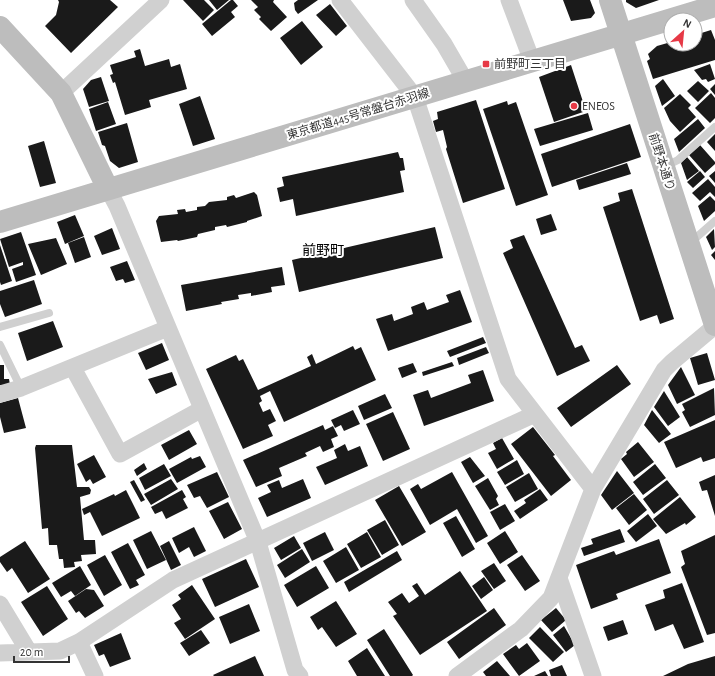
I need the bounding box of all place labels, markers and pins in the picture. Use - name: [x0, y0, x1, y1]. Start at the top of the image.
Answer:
- place label: 前野町三丁目: [494, 57, 566, 70]
- marker: 前野町三丁目: [481, 59, 491, 69]
- place label: ENEOS: [582, 100, 615, 112]
- marker: ENEOS: [569, 101, 579, 111]

